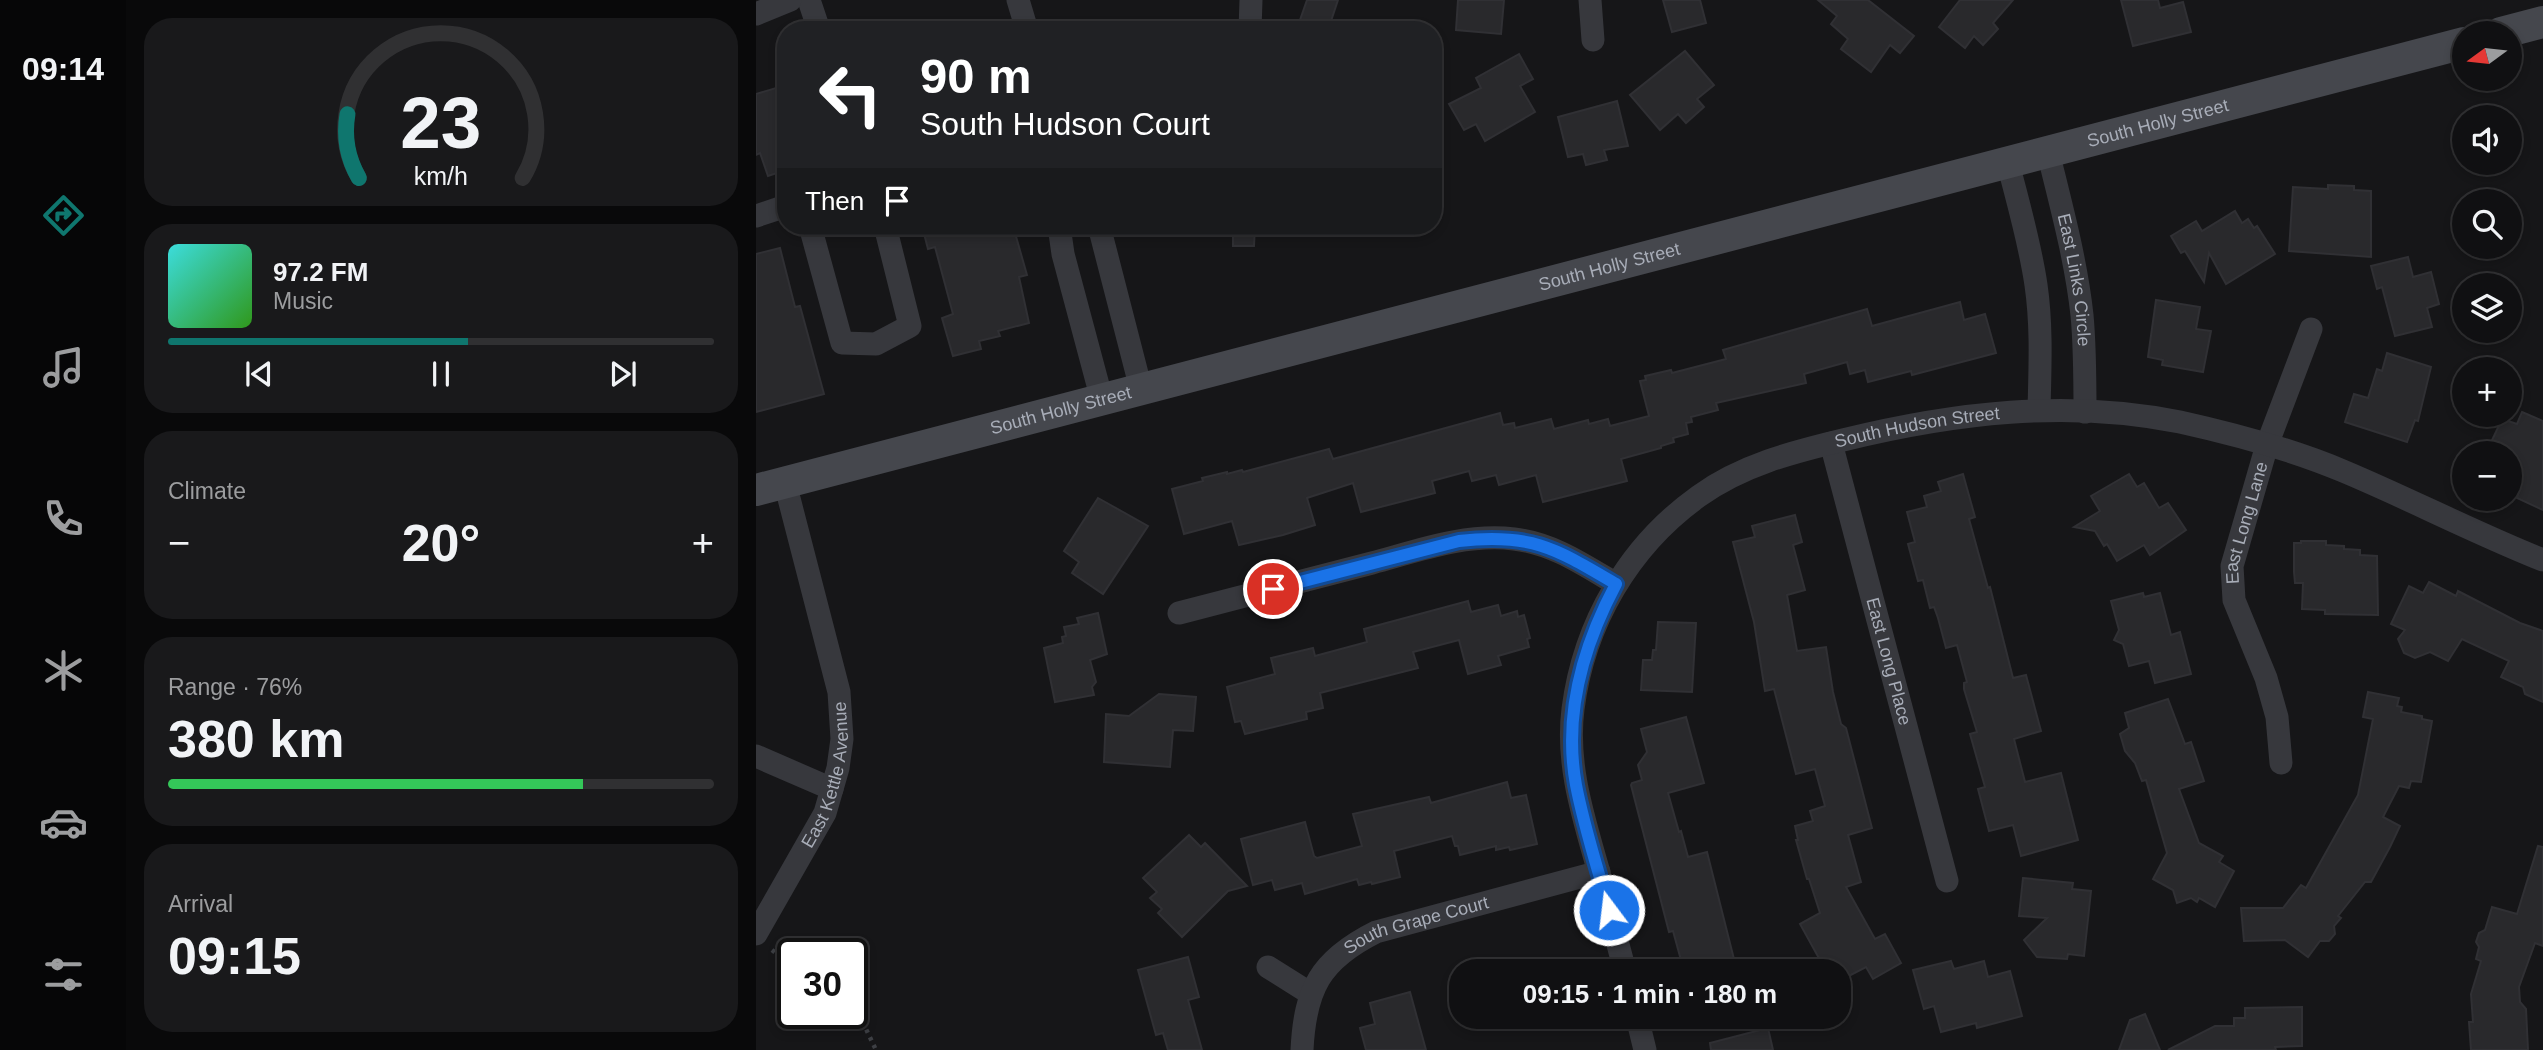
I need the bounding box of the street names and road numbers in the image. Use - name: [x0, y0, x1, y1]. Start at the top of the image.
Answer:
- street label: South Holly Street: [2085, 95, 2231, 151]
- street label: East Links Circle: [2054, 212, 2094, 347]
- street label: South Holly Street: [1536, 239, 1682, 295]
- street label: South Holly Street: [988, 382, 1134, 438]
- street label: South Hudson Street: [1833, 403, 2000, 452]
- street label: East Long Lane: [2222, 459, 2272, 585]
- street label: East Long Place: [1862, 596, 1915, 727]
- street label: East Kettle Avenue: [797, 701, 852, 851]
- street label: South Grape Court: [1340, 892, 1491, 958]

